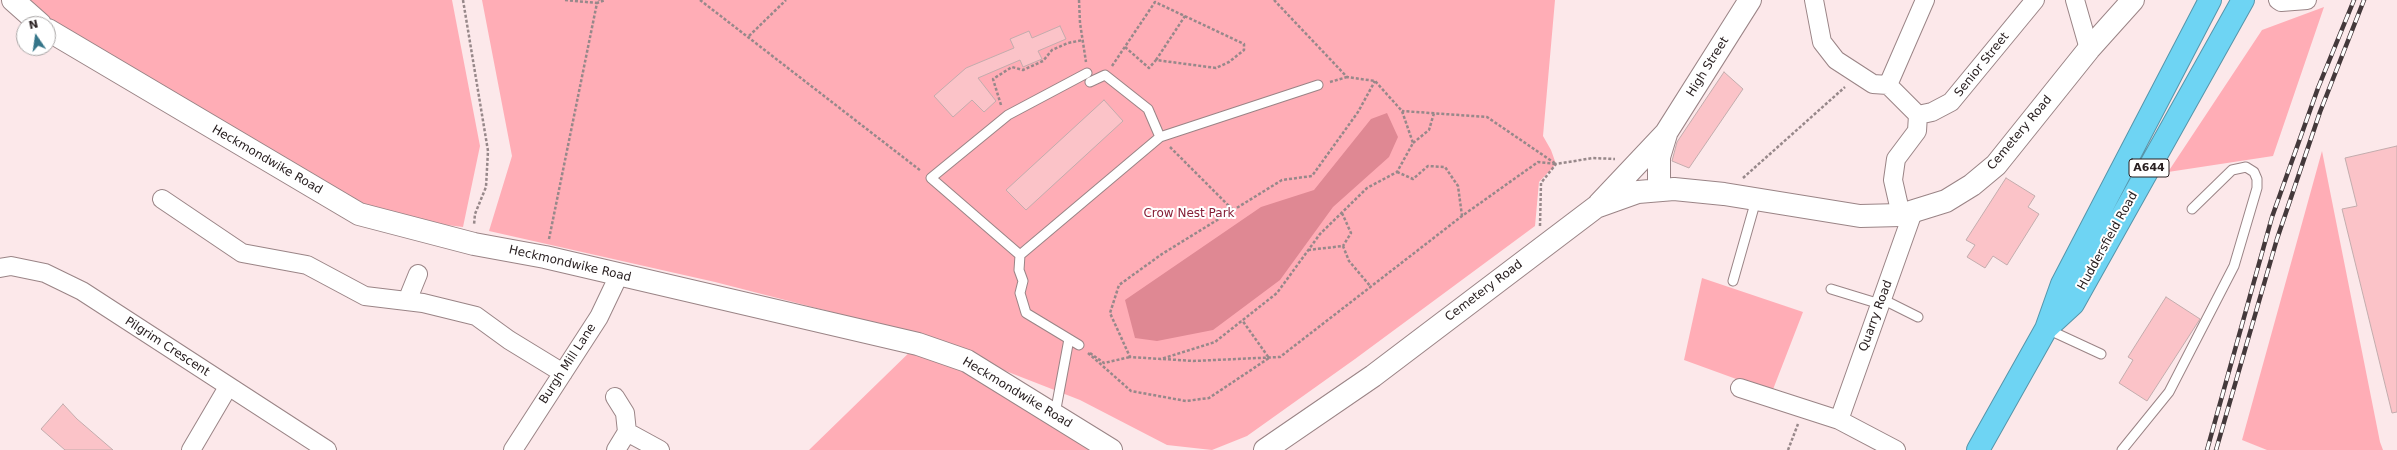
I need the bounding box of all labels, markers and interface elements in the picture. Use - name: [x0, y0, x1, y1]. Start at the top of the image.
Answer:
- north arrow: [16, 16, 56, 56]
- text: N: [27, 17, 39, 32]
- street label: Senior Street: [1952, 30, 2012, 100]
- street label: High Street: [1684, 34, 1732, 100]
- street label: Cemetery Road: [1985, 93, 2055, 173]
- street label: Heckmondwike Road: [209, 122, 325, 198]
- road number: A644: [2129, 159, 2169, 177]
- street label: Huddersfield Road: [2075, 189, 2141, 293]
- park label: Crow Nest Park: [1143, 207, 1235, 221]
- street label: Heckmondwike Road: [507, 243, 633, 285]
- street label: Cemetery Road: [1443, 257, 1525, 325]
- street label: Quarry Road: [1856, 278, 1896, 354]
- street label: Pilgrim Crescent: [122, 314, 212, 380]
- street label: Burgh Mill Lane: [537, 321, 599, 407]
- street label: Heckmondwike Road: [960, 355, 1074, 431]

